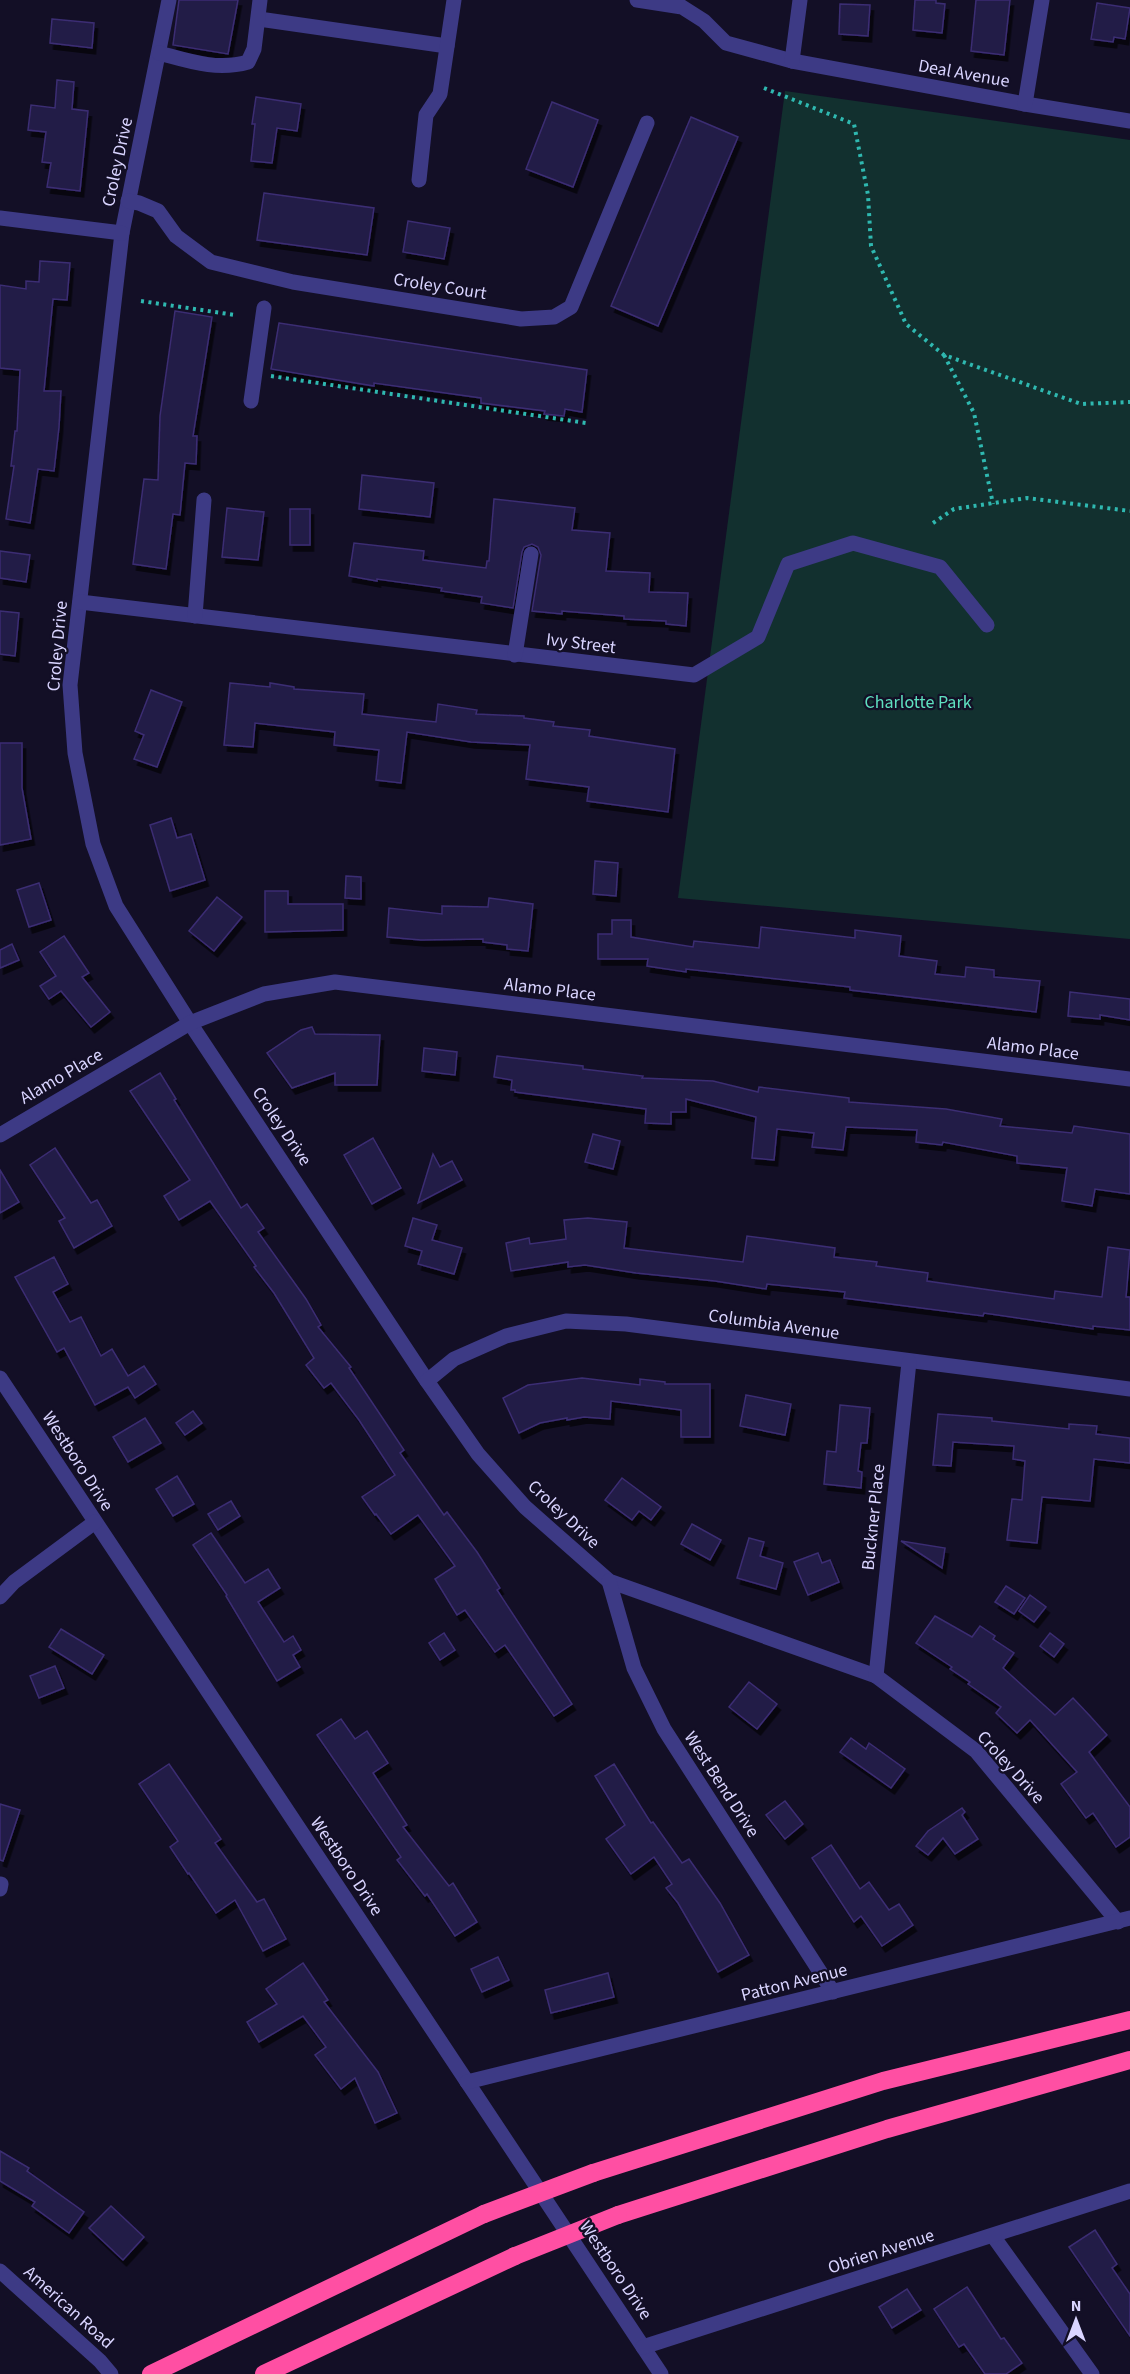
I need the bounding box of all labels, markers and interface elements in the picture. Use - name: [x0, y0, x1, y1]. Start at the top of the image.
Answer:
- street label: Deal Avenue: [916, 53, 1012, 94]
- street label: Croley Drive: [96, 115, 139, 209]
- street label: Croley Court: [392, 267, 488, 306]
- street label: Croley Drive: [41, 600, 74, 692]
- street label: Ivy Street: [545, 627, 617, 660]
- park label: Charlotte Park: [864, 690, 972, 715]
- street label: Alamo Place: [503, 971, 597, 1008]
- street label: Alamo Place: [986, 1030, 1080, 1067]
- street label: Alamo Place: [15, 1042, 108, 1110]
- street label: Croley Drive: [246, 1082, 317, 1171]
- street label: Columbia Avenue: [707, 1303, 841, 1346]
- street label: Westboro Drive: [36, 1406, 119, 1516]
- street label: Buckner Place: [855, 1463, 892, 1571]
- street label: Croley Drive: [522, 1474, 605, 1554]
- street label: Croley Drive: [971, 1725, 1050, 1809]
- street label: West Bend Drive: [678, 1726, 765, 1842]
- street label: Westboro Drive: [304, 1812, 389, 1921]
- street label: Patton Avenue: [738, 1957, 850, 2008]
- street label: Westboro Drive: [573, 2216, 658, 2325]
- street label: Obrien Avenue: [825, 2223, 938, 2280]
- street label: American Road: [18, 2260, 119, 2355]
- north arrow: [1046, 2290, 1106, 2350]
- text: N: [1071, 2295, 1081, 2317]

